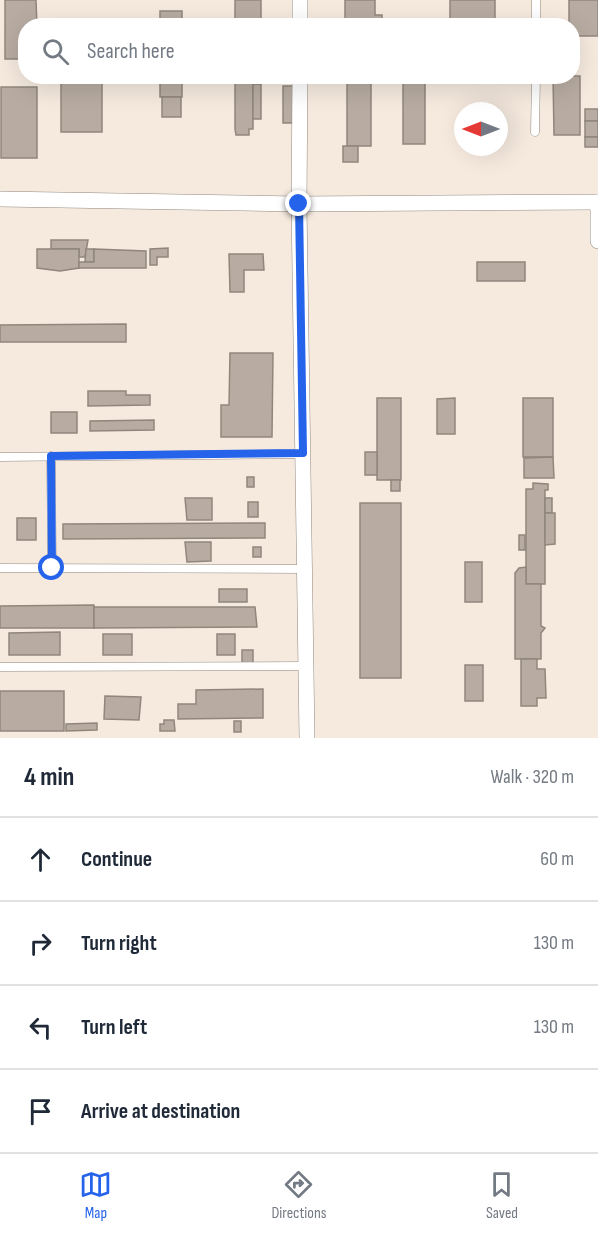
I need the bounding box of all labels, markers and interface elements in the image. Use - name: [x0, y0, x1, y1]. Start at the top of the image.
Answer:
- search box: [18, 18, 580, 84]
- icon: search: [39, 35, 72, 68]
- text: Search here: [87, 38, 174, 65]
- north arrow: [454, 102, 508, 156]
- route end: [285, 190, 311, 216]
- route start: [38, 554, 64, 580]
- text: 4 min: [24, 762, 74, 793]
- text: Walk · 320 m: [491, 765, 574, 789]
- icon: ahead: [24, 843, 57, 876]
- text: Continue: [81, 846, 152, 873]
- text: 60 m: [540, 847, 574, 871]
- icon: right: [24, 927, 57, 960]
- text: Turn right: [81, 930, 157, 957]
- text: 130 m: [534, 931, 574, 955]
- icon: left: [24, 1011, 57, 1044]
- text: Turn left: [81, 1014, 147, 1041]
- text: 130 m: [534, 1015, 574, 1039]
- icon: arrive: [24, 1095, 57, 1128]
- text: Arrive at destination: [81, 1098, 240, 1125]
- tab: Map: [79, 1168, 112, 1223]
- tab: Directions: [271, 1168, 326, 1223]
- tab: Saved: [485, 1168, 518, 1223]

